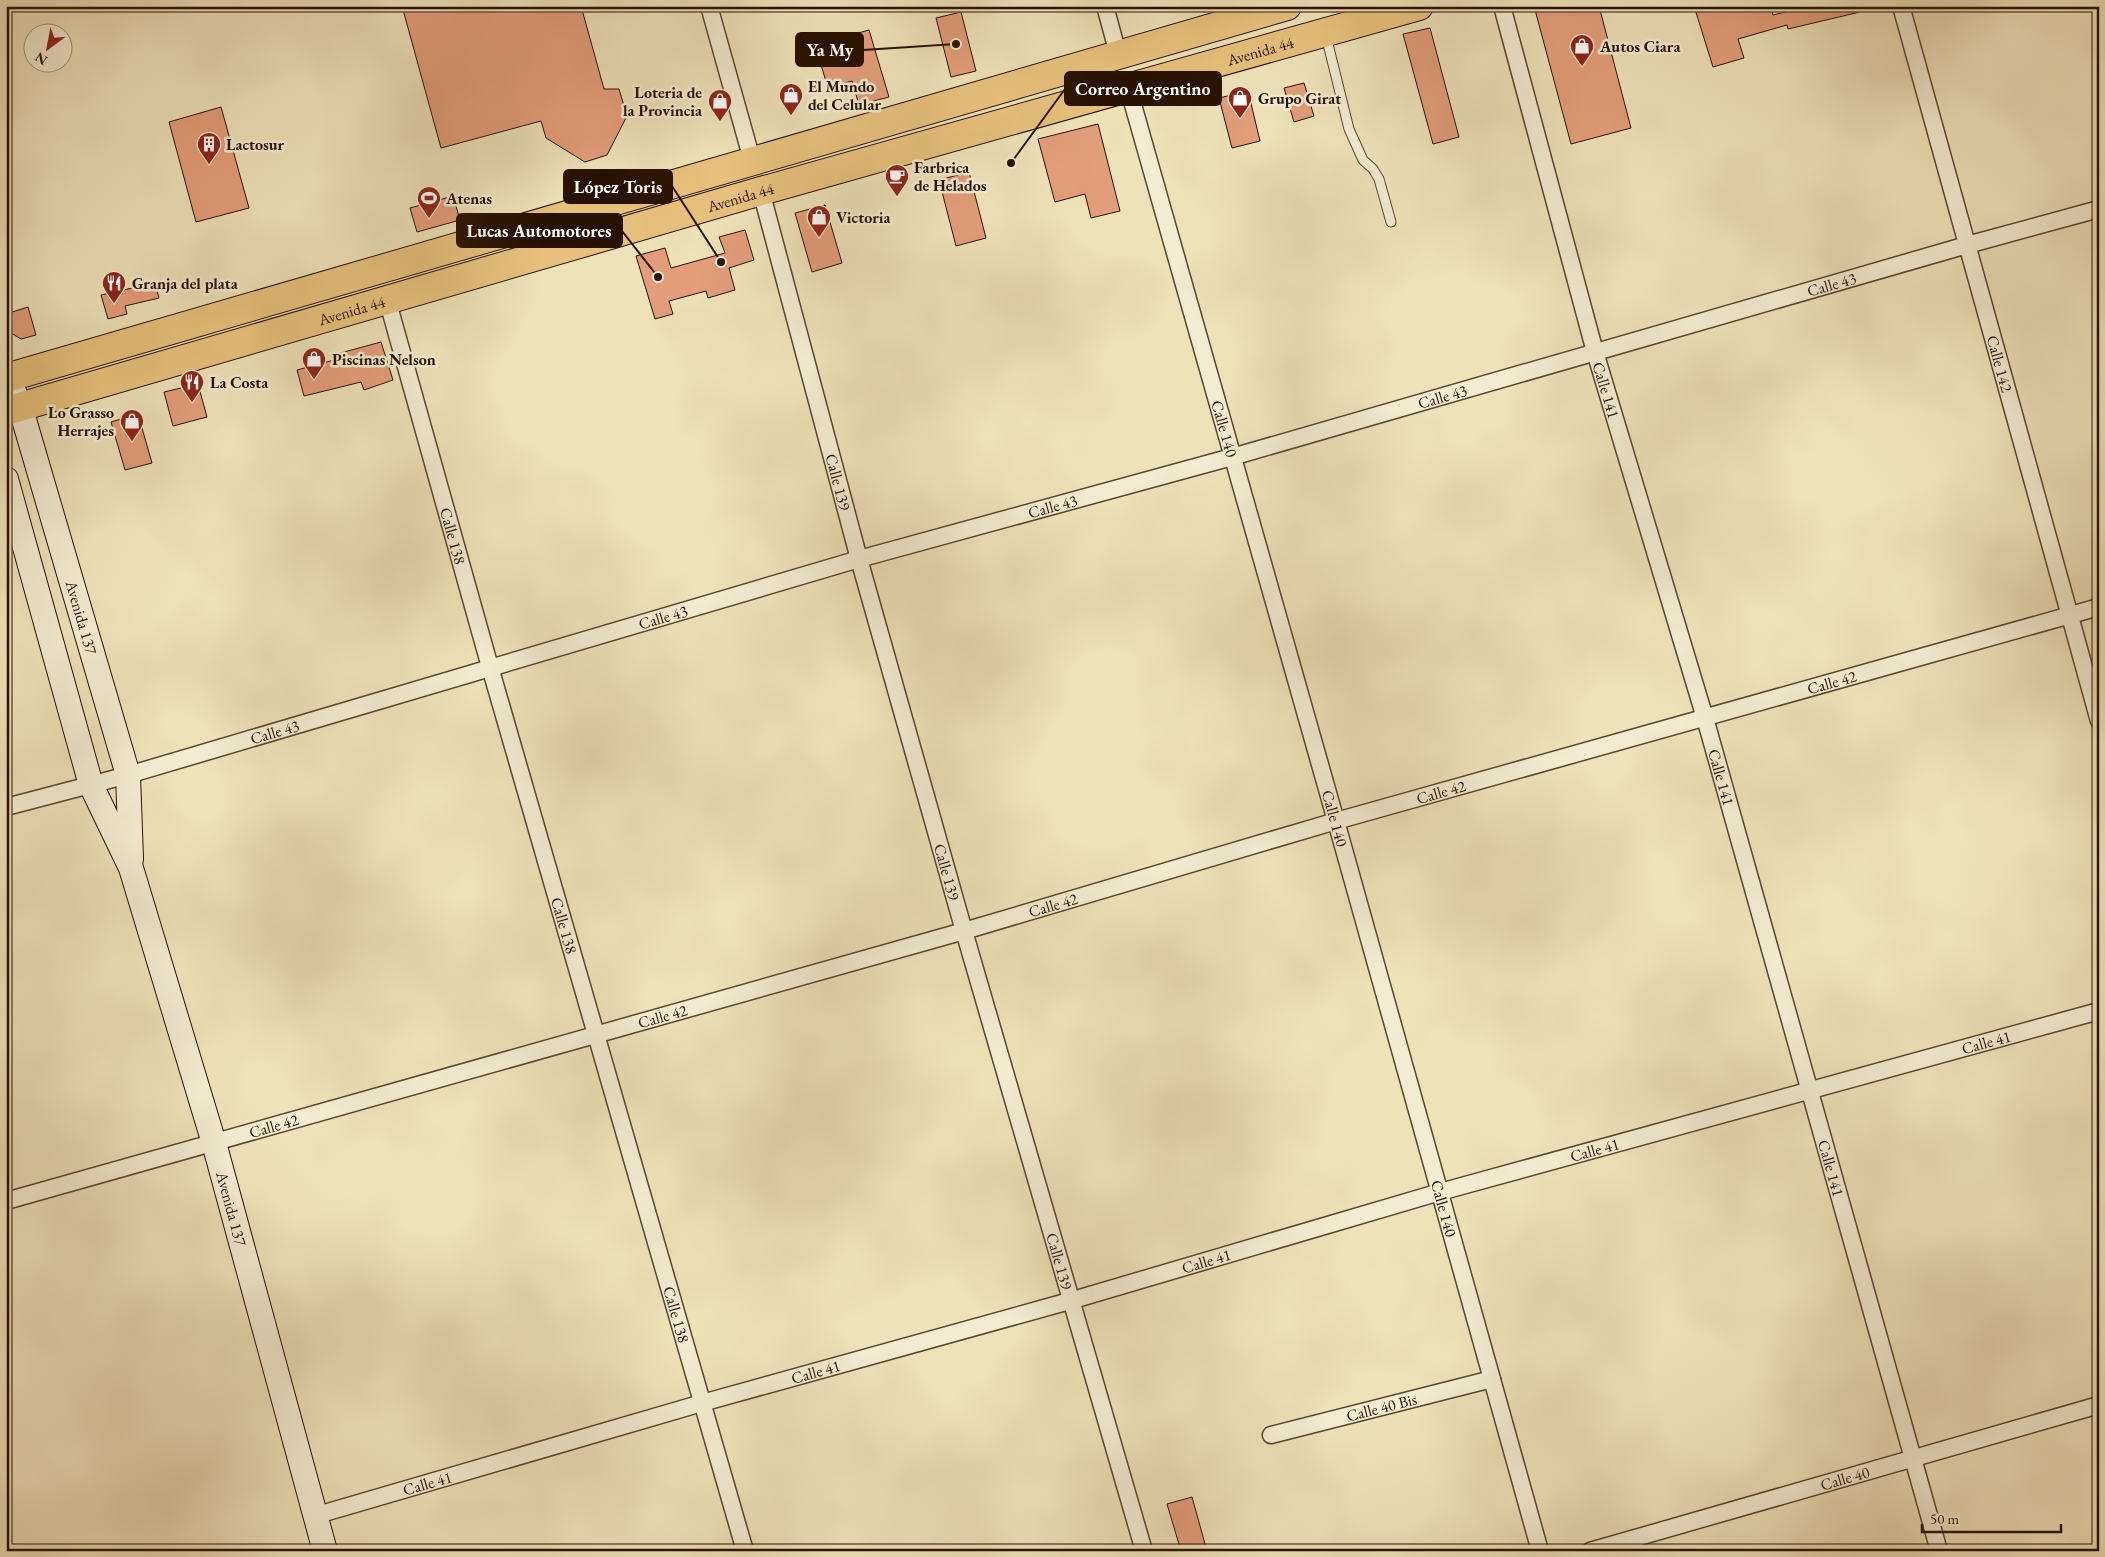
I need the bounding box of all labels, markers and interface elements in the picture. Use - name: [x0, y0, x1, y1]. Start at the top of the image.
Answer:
- north arrow: [22, 22, 72, 72]
- street label: Avenida 44: [1224, 32, 1296, 71]
- callout: Ya My: [796, 33, 863, 66]
- shop icon: Autos Ciara: [1569, 33, 1595, 67]
- place label: Autos Ciara: [1599, 36, 1681, 57]
- text: Ya My: [807, 38, 854, 61]
- text: N: [31, 48, 51, 70]
- callout: Correo Argentino: [1065, 72, 1221, 105]
- place label: El Mundo del Celular: [808, 76, 881, 115]
- text: Correo Argentino: [1075, 77, 1211, 100]
- place label: Loteria de la Provincia: [623, 82, 703, 121]
- shop icon: El Mundo del Celular: [778, 82, 804, 116]
- shop icon: Grupo Girat: [1227, 85, 1253, 119]
- shop icon: Loteria de la Provincia: [707, 88, 733, 122]
- place label: Grupo Girat: [1258, 88, 1341, 109]
- building icon: Lactosur: [196, 131, 222, 165]
- place label: Lactosur: [226, 134, 285, 155]
- place label: Farbrica de Helados: [914, 157, 987, 196]
- cafe icon: Farbrica de Helados: [884, 163, 910, 197]
- callout: López Toris: [564, 170, 672, 203]
- text: López Toris: [574, 175, 662, 198]
- street label: Avenida 44: [704, 178, 777, 217]
- sports icon: Atenas: [416, 185, 442, 219]
- place label: Atenas: [445, 188, 492, 209]
- shop icon: Victoria: [806, 204, 832, 238]
- place label: Victoria: [836, 207, 892, 228]
- callout: Lucas Automotores: [457, 214, 622, 247]
- text: Lucas Automotores: [466, 219, 612, 242]
- street label: Calle 43: [1805, 267, 1859, 302]
- restaurant icon: Granja del plata: [101, 270, 127, 304]
- place label: Granja del plata: [132, 273, 239, 294]
- street label: Avenida 44: [315, 291, 388, 331]
- street label: Calle 142: [1982, 333, 2017, 395]
- shop icon: Piscinas Nelson: [301, 346, 327, 380]
- place label: Piscinas Nelson: [332, 349, 436, 370]
- street label: Calle 141: [1588, 359, 1624, 421]
- restaurant icon: La Costa: [179, 369, 205, 403]
- place label: La Costa: [210, 372, 269, 393]
- street label: Calle 43: [1415, 380, 1470, 414]
- street label: Calle 140: [1206, 398, 1242, 460]
- place label: Lo Grasso Herrajes: [48, 402, 114, 441]
- shop icon: Lo Grasso Herrajes: [119, 408, 145, 442]
- street label: Calle 139: [820, 451, 856, 513]
- street label: Calle 43: [1026, 490, 1080, 523]
- street label: Calle 138: [435, 505, 471, 567]
- street label: Avenida 137: [60, 577, 102, 657]
- street label: Calle 43: [636, 600, 691, 635]
- street label: Calle 42: [1805, 665, 1859, 699]
- street label: Calle 43: [248, 715, 302, 749]
- street label: Calle 141: [1703, 747, 1739, 808]
- street label: Calle 42: [1414, 775, 1468, 809]
- street label: Calle 140: [1317, 788, 1353, 849]
- street label: Calle 139: [929, 841, 965, 903]
- street label: Calle 42: [1026, 888, 1080, 922]
- street label: Calle 138: [546, 895, 582, 957]
- street label: Calle 42: [636, 999, 690, 1033]
- street label: Calle 41: [1959, 1026, 2013, 1059]
- street label: Calle 42: [247, 1109, 301, 1143]
- street label: Calle 41: [1568, 1133, 1622, 1167]
- street label: Calle 141: [1813, 1138, 1849, 1199]
- street label: Avenida 137: [211, 1168, 252, 1248]
- street label: Calle 140: [1426, 1178, 1462, 1239]
- street label: Calle 139: [1041, 1230, 1078, 1292]
- street label: Calle 41: [1179, 1244, 1233, 1278]
- street label: Calle 138: [658, 1284, 694, 1346]
- street label: Calle 41: [789, 1355, 843, 1389]
- street label: Calle 40 Bis: [1344, 1388, 1419, 1427]
- street label: Calle 40: [1818, 1461, 1872, 1495]
- street label: Calle 41: [400, 1466, 455, 1501]
- scale bar: [1922, 1502, 2061, 1534]
- text: 50 m: [1930, 1509, 1959, 1528]

